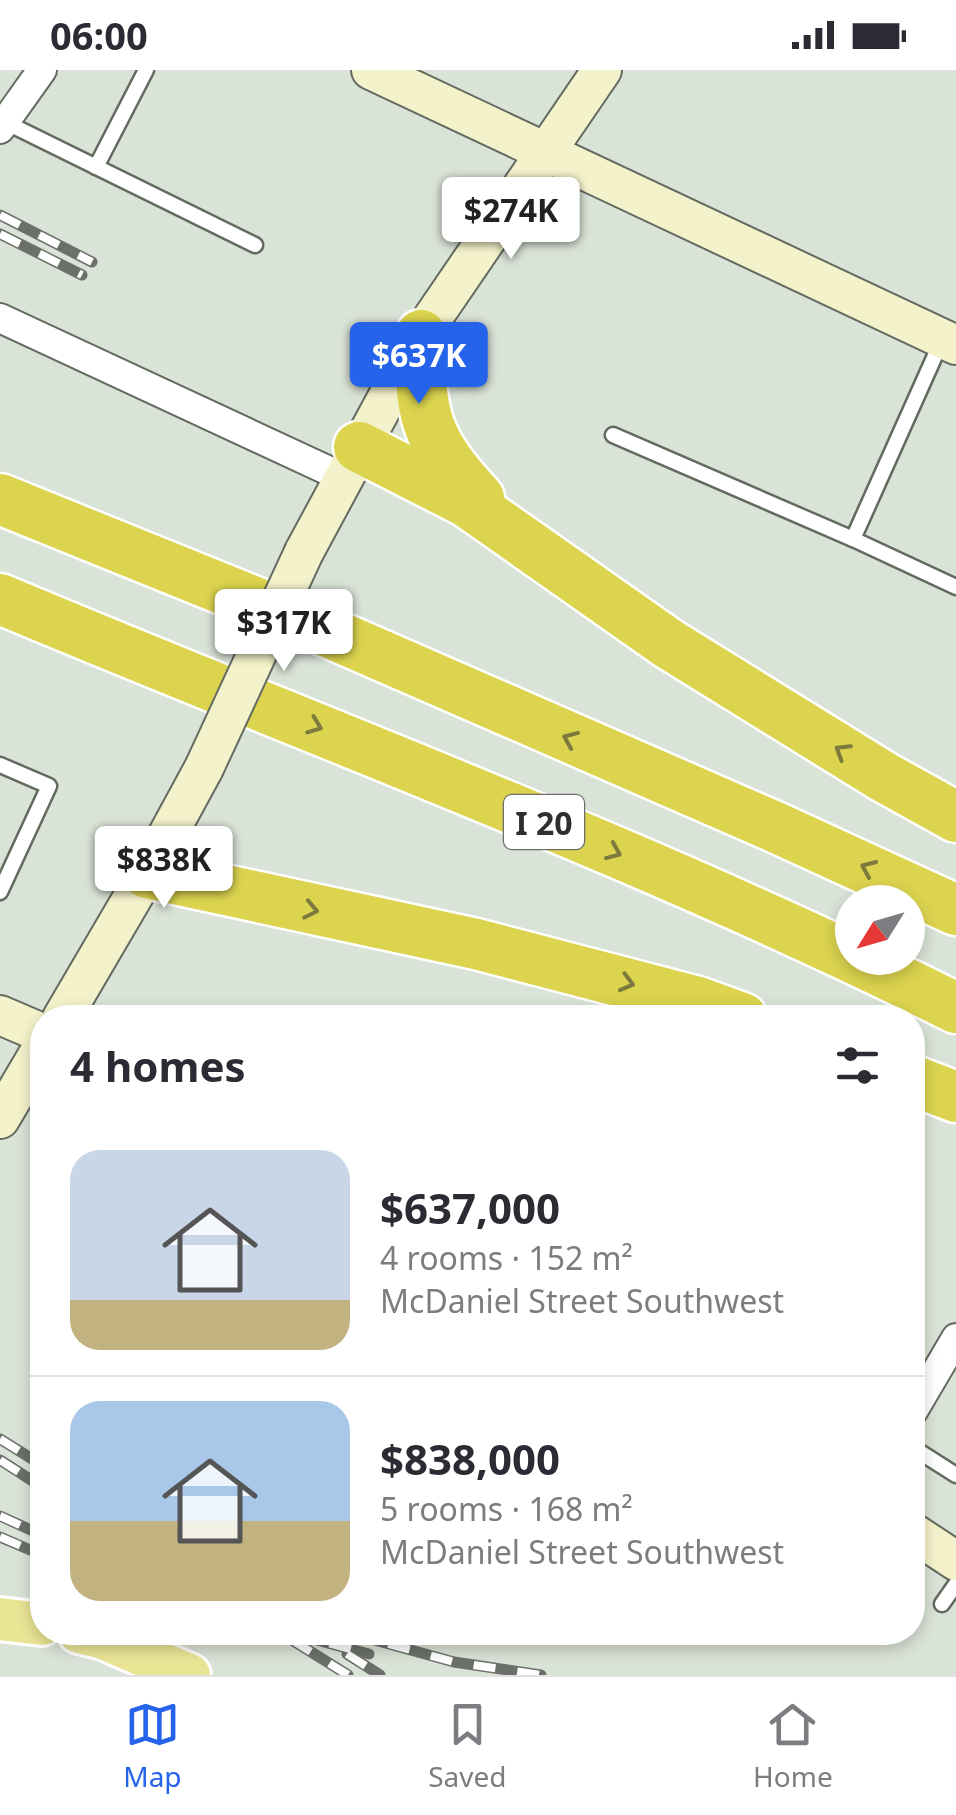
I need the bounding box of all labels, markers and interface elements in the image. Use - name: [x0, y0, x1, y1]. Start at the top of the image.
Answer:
- text: 06:00: [50, 9, 148, 61]
- pin: $274K: [441, 177, 581, 262]
- text: $274K: [464, 188, 558, 231]
- pin: $637K: [349, 322, 489, 407]
- text: $637K: [372, 333, 466, 376]
- pin: $317K: [214, 589, 354, 674]
- text: $317K: [237, 600, 331, 643]
- one-way arrow: [305, 714, 322, 734]
- one-way arrow: [562, 730, 580, 750]
- one-way arrow: [834, 744, 852, 763]
- road number: I 20: [504, 795, 584, 849]
- pin: $838K: [94, 826, 234, 911]
- text: $838K: [117, 837, 211, 880]
- one-way arrow: [604, 840, 622, 860]
- one-way arrow: [860, 860, 878, 880]
- north arrow: [835, 885, 925, 975]
- map controls: [835, 885, 925, 975]
- one-way arrow: [302, 898, 319, 919]
- one-way arrow: [618, 972, 635, 993]
- text: 4 homes: [70, 1037, 246, 1094]
- icon: filters: [830, 1038, 885, 1093]
- text: $637,000: [380, 1179, 560, 1236]
- icon: home: [150, 1190, 270, 1310]
- text: 4 rooms · 152 m²: [380, 1236, 633, 1279]
- text: McDaniel Street Southwest: [380, 1279, 784, 1322]
- text: $838,000: [380, 1430, 560, 1487]
- icon: home: [150, 1441, 270, 1561]
- text: 5 rooms · 168 m²: [380, 1487, 633, 1530]
- text: McDaniel Street Southwest: [380, 1530, 784, 1573]
- tab: Map: [123, 1697, 182, 1795]
- tab: Saved: [428, 1697, 506, 1795]
- tab: Home: [753, 1697, 833, 1795]

